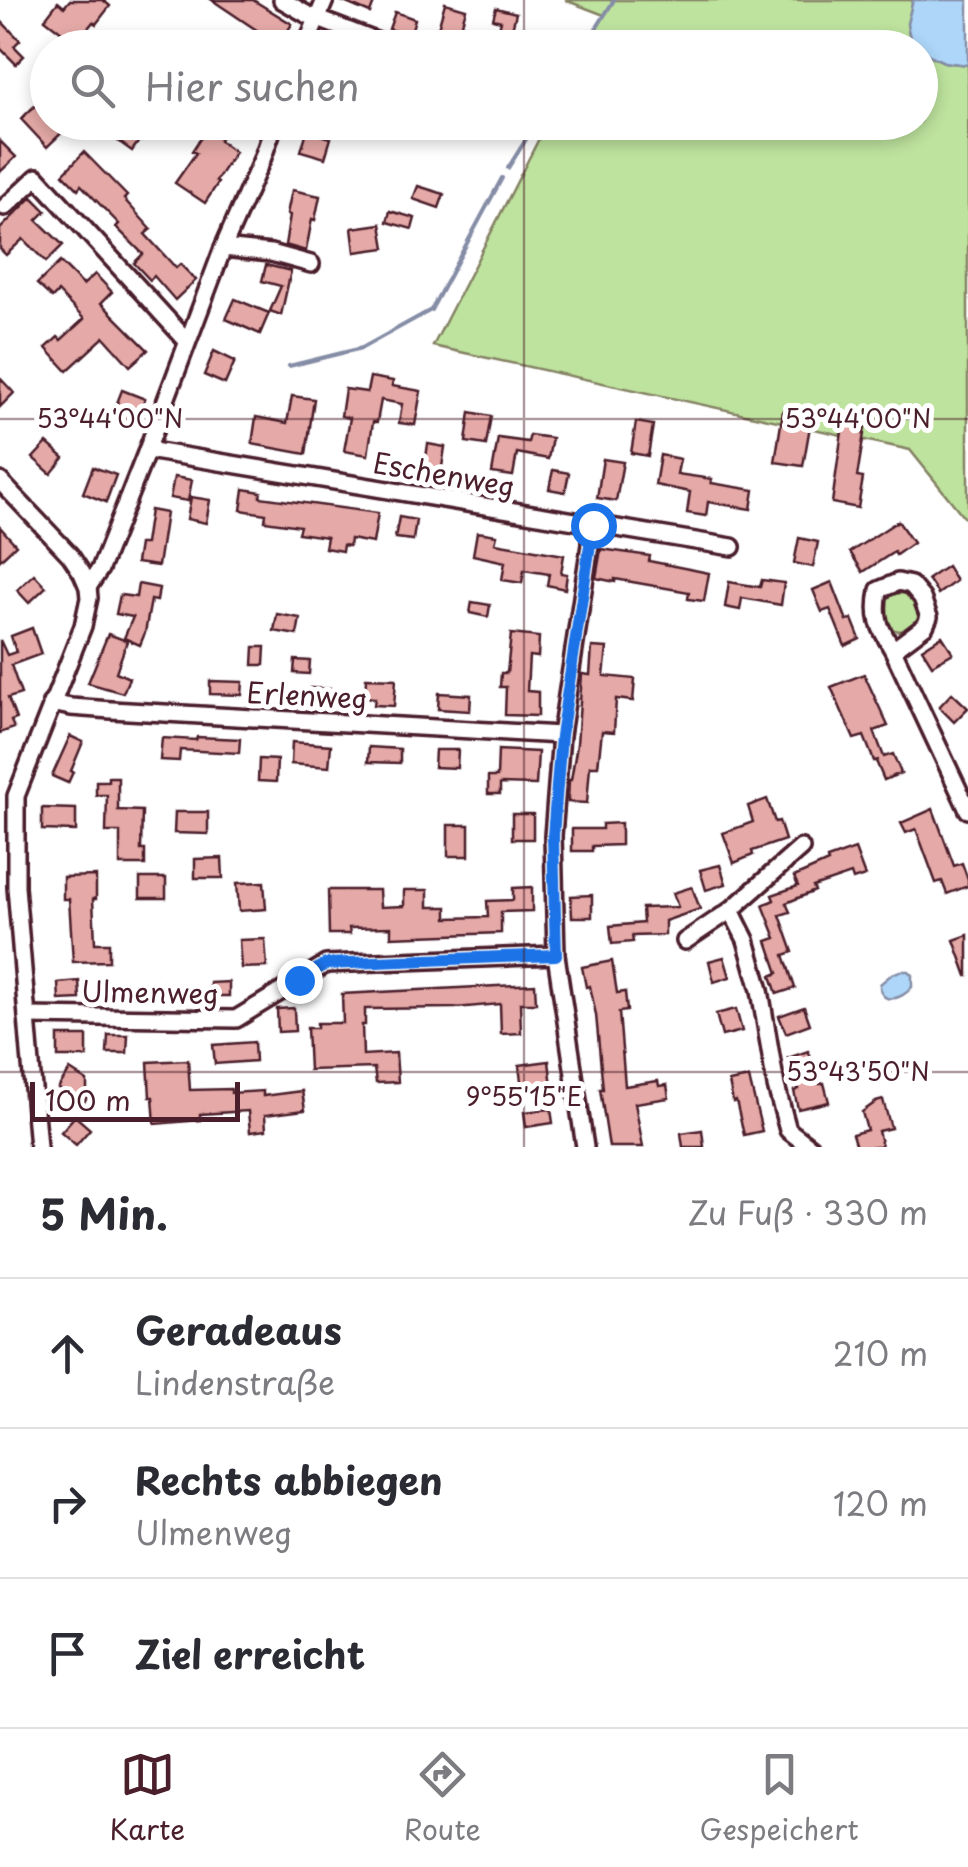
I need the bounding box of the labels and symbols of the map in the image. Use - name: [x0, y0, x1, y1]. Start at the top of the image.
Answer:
- text: 53°44'00"N: [37, 399, 183, 437]
- text: 53°44'00"N: [785, 399, 931, 437]
- street label: Eschenweg: [370, 440, 518, 507]
- route start: [571, 503, 617, 549]
- street label: Erlenweg: [246, 670, 369, 719]
- route end: [277, 958, 323, 1004]
- street label: Ulmenweg: [81, 969, 219, 1014]
- text: 53°43'50"N: [786, 1052, 930, 1090]
- scale bar: [30, 1077, 240, 1122]
- text: 9°55'15"E: [466, 1077, 582, 1115]

